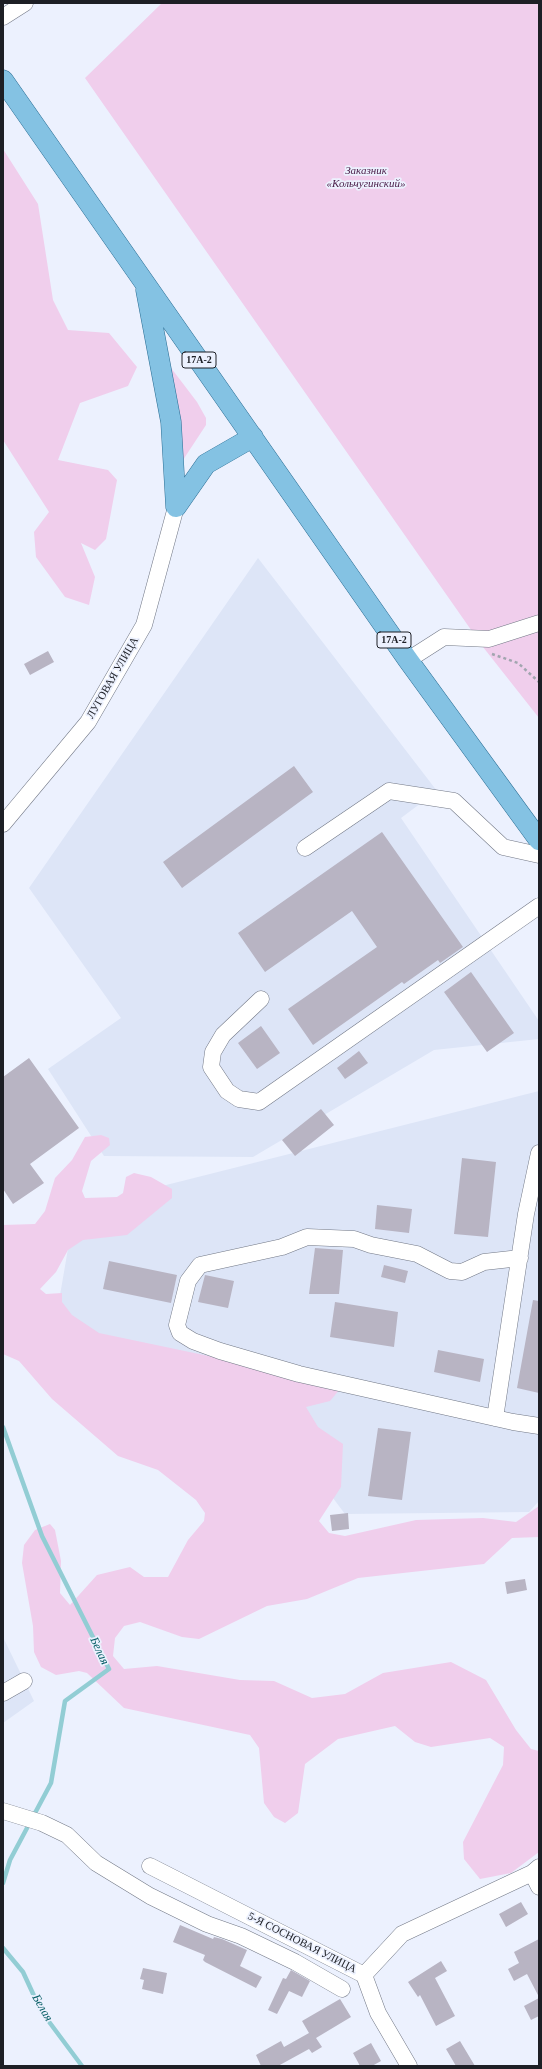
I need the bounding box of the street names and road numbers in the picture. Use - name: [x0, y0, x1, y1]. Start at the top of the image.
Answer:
- road number: 17А-2: [182, 352, 216, 368]
- road number: 17А-2: [377, 632, 411, 648]
- street label: ЛУГОВАЯ УЛИЦА: [84, 635, 142, 721]
- street label: 5-Я СОСНОВАЯ УЛИЦА: [245, 1910, 359, 1976]

